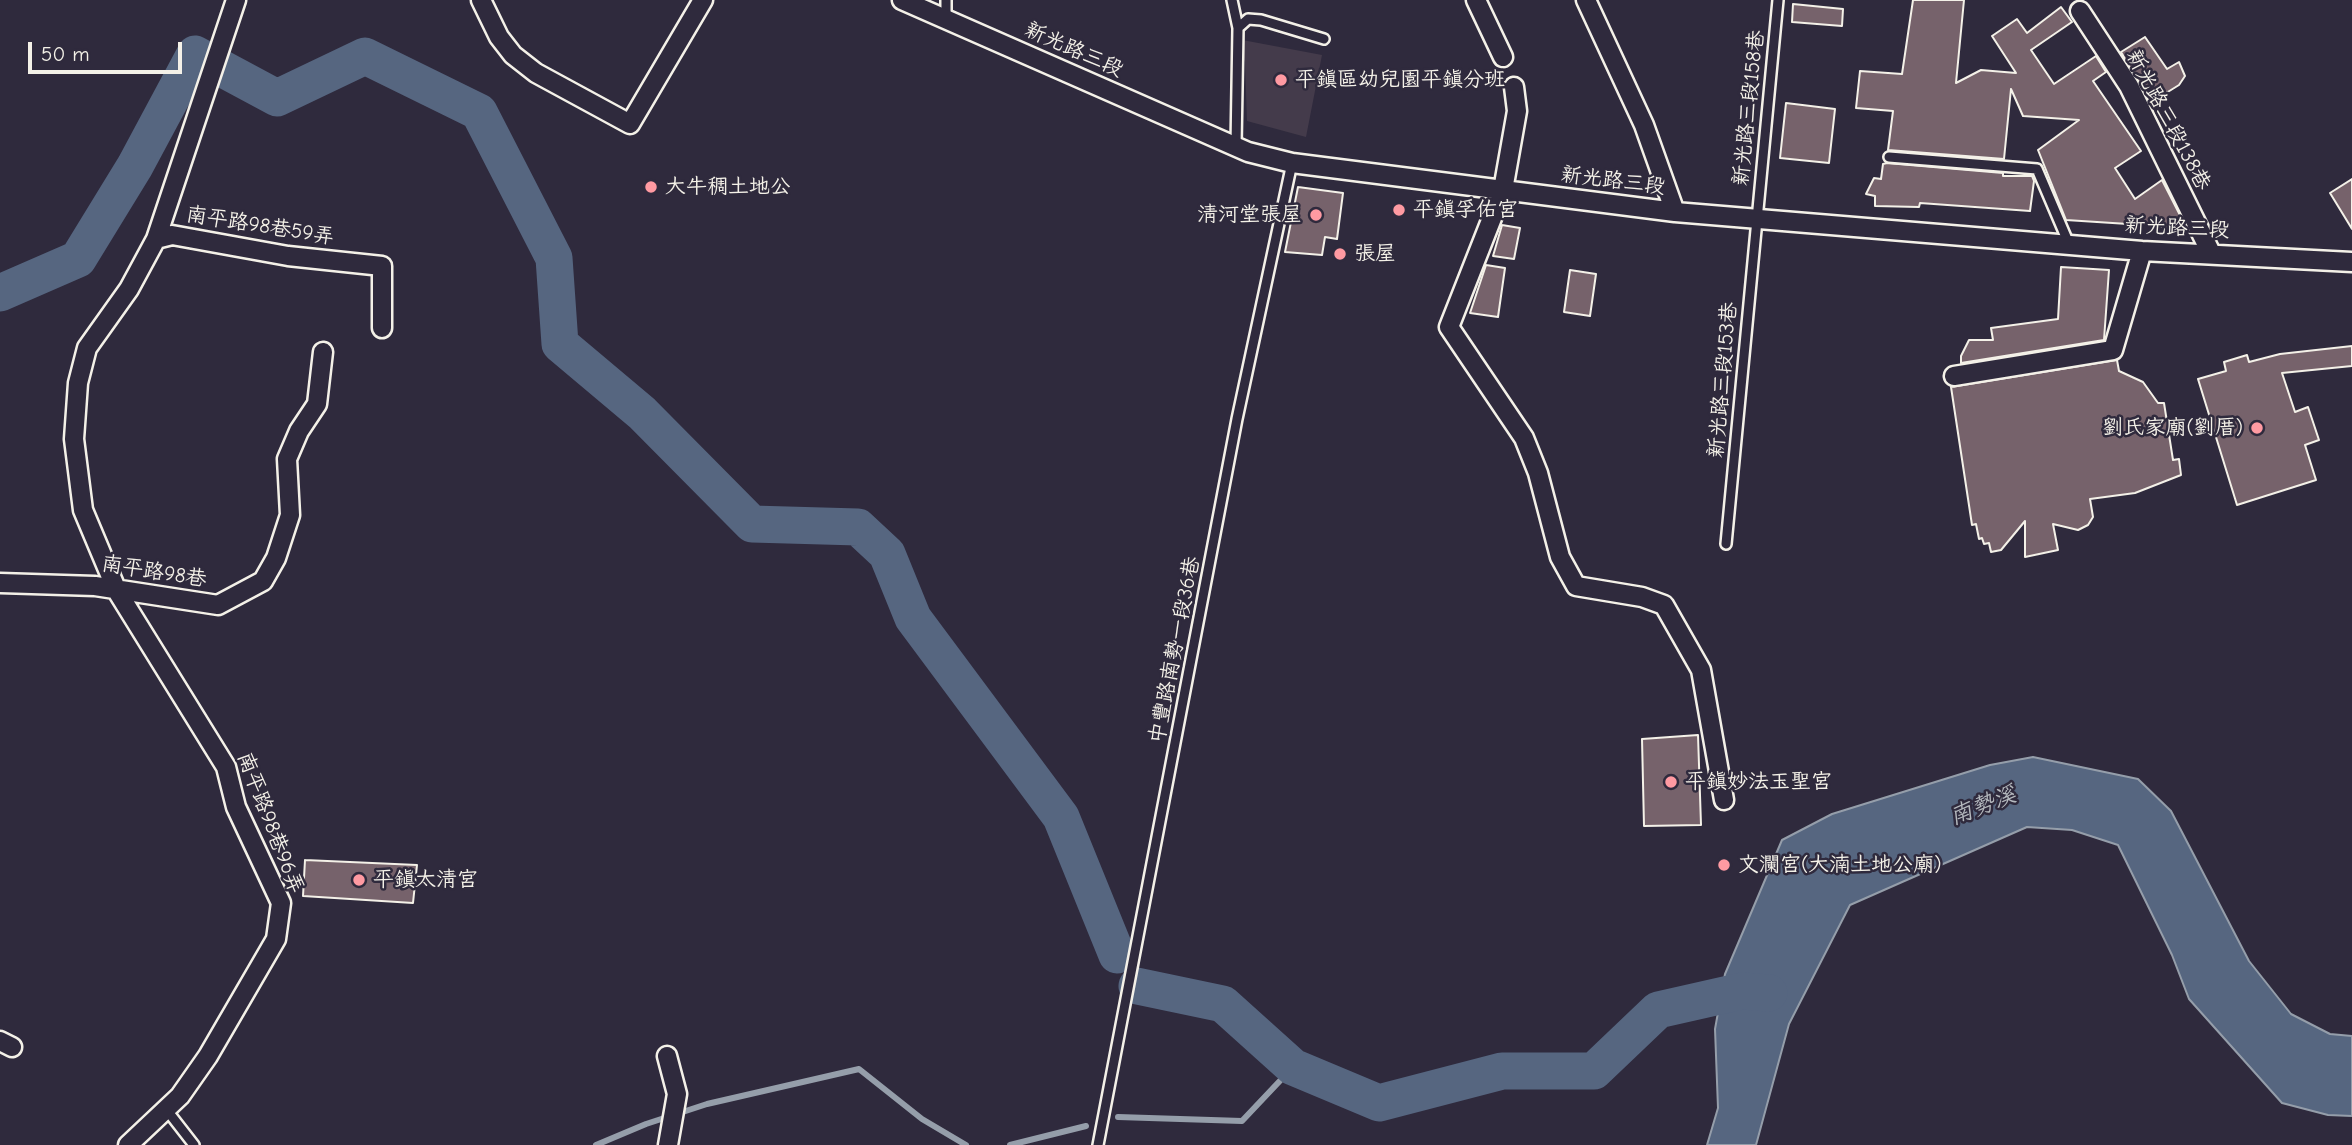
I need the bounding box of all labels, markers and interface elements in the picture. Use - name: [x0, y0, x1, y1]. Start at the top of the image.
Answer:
- street label: 新光路三段: [1021, 17, 1127, 83]
- scale bar: [32, 28, 186, 72]
- street label: 新光路三段158巷: [1728, 29, 1770, 187]
- text: 50 m: [41, 42, 90, 66]
- street label: 新光路三段138巷: [2120, 45, 2216, 195]
- place label: 平鎮區幼兒園平鎮分班: [1295, 67, 1505, 93]
- marker: 平鎮區幼兒園平鎮分班: [1273, 72, 1289, 88]
- street label: 新光路三段: [1559, 162, 1667, 200]
- place label: 大牛稠土地公: [665, 174, 791, 200]
- marker: 大牛稠土地公: [643, 179, 659, 195]
- place label: 平鎮孚佑宮: [1413, 197, 1518, 223]
- street label: 南平路98巷59弄: [184, 202, 336, 250]
- place label: 清河堂張屋: [1197, 202, 1302, 228]
- marker: 平鎮孚佑宮: [1391, 202, 1407, 218]
- marker: 清河堂張屋: [1308, 207, 1324, 223]
- street label: 新光路三段: [2124, 213, 2230, 243]
- place label: 張屋: [1354, 241, 1396, 267]
- marker: 張屋: [1332, 246, 1348, 262]
- street label: 新光路三段153巷: [1704, 301, 1742, 459]
- place label: 劉氏家廟(劉厝): [2102, 415, 2243, 441]
- marker: 劉氏家廟(劉厝): [2249, 420, 2265, 436]
- street label: 南平路98巷: [100, 551, 208, 593]
- street label: 中豐路南勢一段36巷: [1145, 554, 1205, 746]
- street label: 南平路98巷96弄: [231, 749, 309, 897]
- place label: 平鎮妙法玉聖宮: [1685, 769, 1832, 795]
- marker: 平鎮妙法玉聖宮: [1663, 774, 1679, 790]
- water label: 南勢溪: [1946, 781, 2020, 831]
- place label: 文瀾宮(大湳土地公廟): [1738, 852, 1942, 878]
- marker: 文瀾宮(大湳土地公廟): [1716, 857, 1732, 873]
- place label: 平鎮太清宮: [373, 867, 478, 893]
- marker: 平鎮太清宮: [351, 872, 367, 888]

